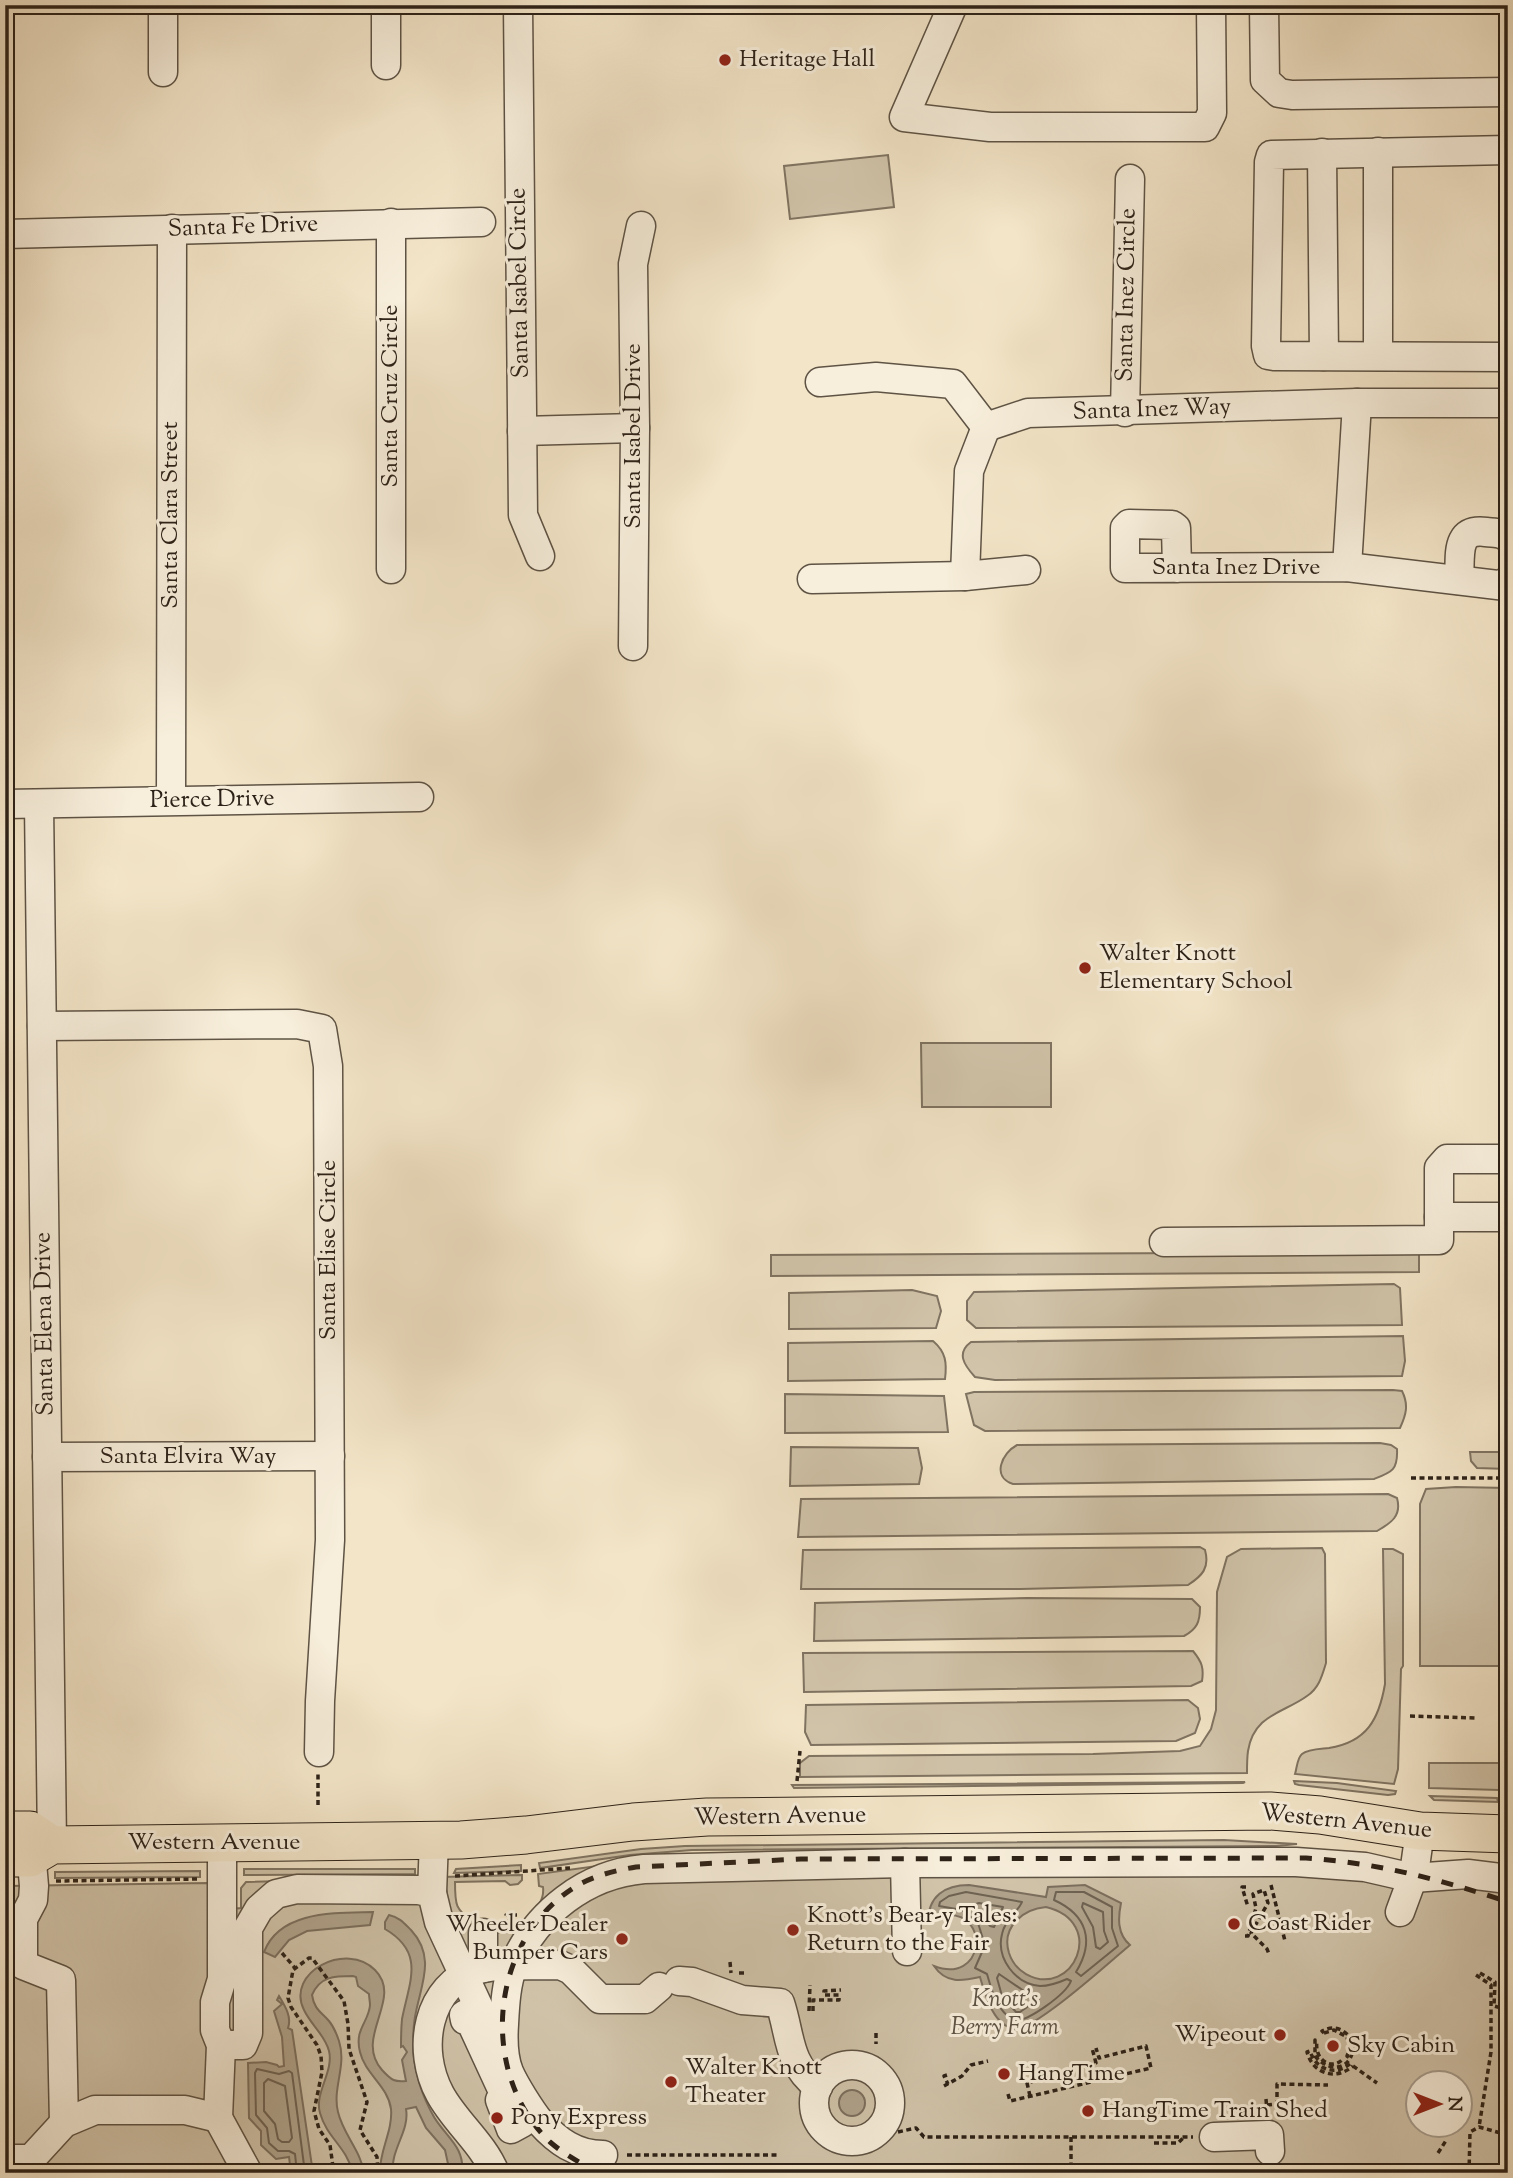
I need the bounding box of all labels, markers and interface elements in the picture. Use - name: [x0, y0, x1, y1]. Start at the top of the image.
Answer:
- place label: Heritage Hall: [739, 43, 875, 77]
- marker: Heritage Hall: [717, 52, 733, 68]
- street label: Santa Isabel Circle: [501, 187, 539, 379]
- street label: Santa Fe Drive: [167, 207, 319, 247]
- street label: Santa Inez Circle: [1108, 208, 1146, 382]
- street label: Santa Cruz Circle: [374, 305, 408, 487]
- street label: Santa Isabel Drive: [617, 343, 651, 529]
- street label: Santa Inez Way: [1072, 390, 1232, 430]
- street label: Santa Clara Street: [154, 421, 188, 609]
- street label: Santa Inez Drive: [1152, 551, 1320, 585]
- street label: Pierce Drive: [149, 782, 275, 818]
- place label: Walter Knott Elementary School: [1099, 937, 1293, 999]
- marker: Walter Knott Elementary School: [1077, 960, 1093, 976]
- street label: Santa Elise Circle: [312, 1160, 346, 1340]
- street label: Santa Elena Drive: [26, 1232, 64, 1416]
- street label: Santa Elvira Way: [100, 1440, 277, 1474]
- street label: Western Avenue: [1258, 1796, 1434, 1848]
- street label: Western Avenue: [693, 1798, 867, 1836]
- street label: Western Avenue: [128, 1826, 300, 1860]
- place label: Knott’s Bear-y Tales: Return to the Fair: [807, 1899, 1018, 1961]
- place label: Coast Rider: [1248, 1907, 1371, 1941]
- place label: Wheeler Dealer Bumper Cars: [446, 1908, 608, 1970]
- marker: Coast Rider: [1226, 1916, 1242, 1932]
- marker: Knott’s Bear-y Tales: Return to the Fair: [785, 1922, 801, 1938]
- marker: Wheeler Dealer Bumper Cars: [614, 1931, 630, 1947]
- park label: Knott's Berry Farm: [951, 1983, 1059, 2045]
- place label: Wipeout: [1174, 2018, 1266, 2052]
- marker: Wipeout: [1272, 2027, 1288, 2043]
- place label: Sky Cabin: [1347, 2029, 1455, 2063]
- marker: Sky Cabin: [1325, 2038, 1341, 2054]
- place label: Walter Knott Theater: [685, 2051, 822, 2113]
- place label: HangTime: [1018, 2057, 1125, 2091]
- marker: HangTime: [996, 2066, 1012, 2082]
- north arrow: [1404, 2070, 1474, 2140]
- marker: Walter Knott Theater: [663, 2074, 679, 2090]
- place label: HangTime Train Shed: [1102, 2094, 1328, 2128]
- text: N: [1440, 2096, 1467, 2112]
- place label: Pony Express: [511, 2101, 647, 2135]
- marker: HangTime Train Shed: [1080, 2103, 1096, 2119]
- marker: Pony Express: [489, 2110, 505, 2126]

